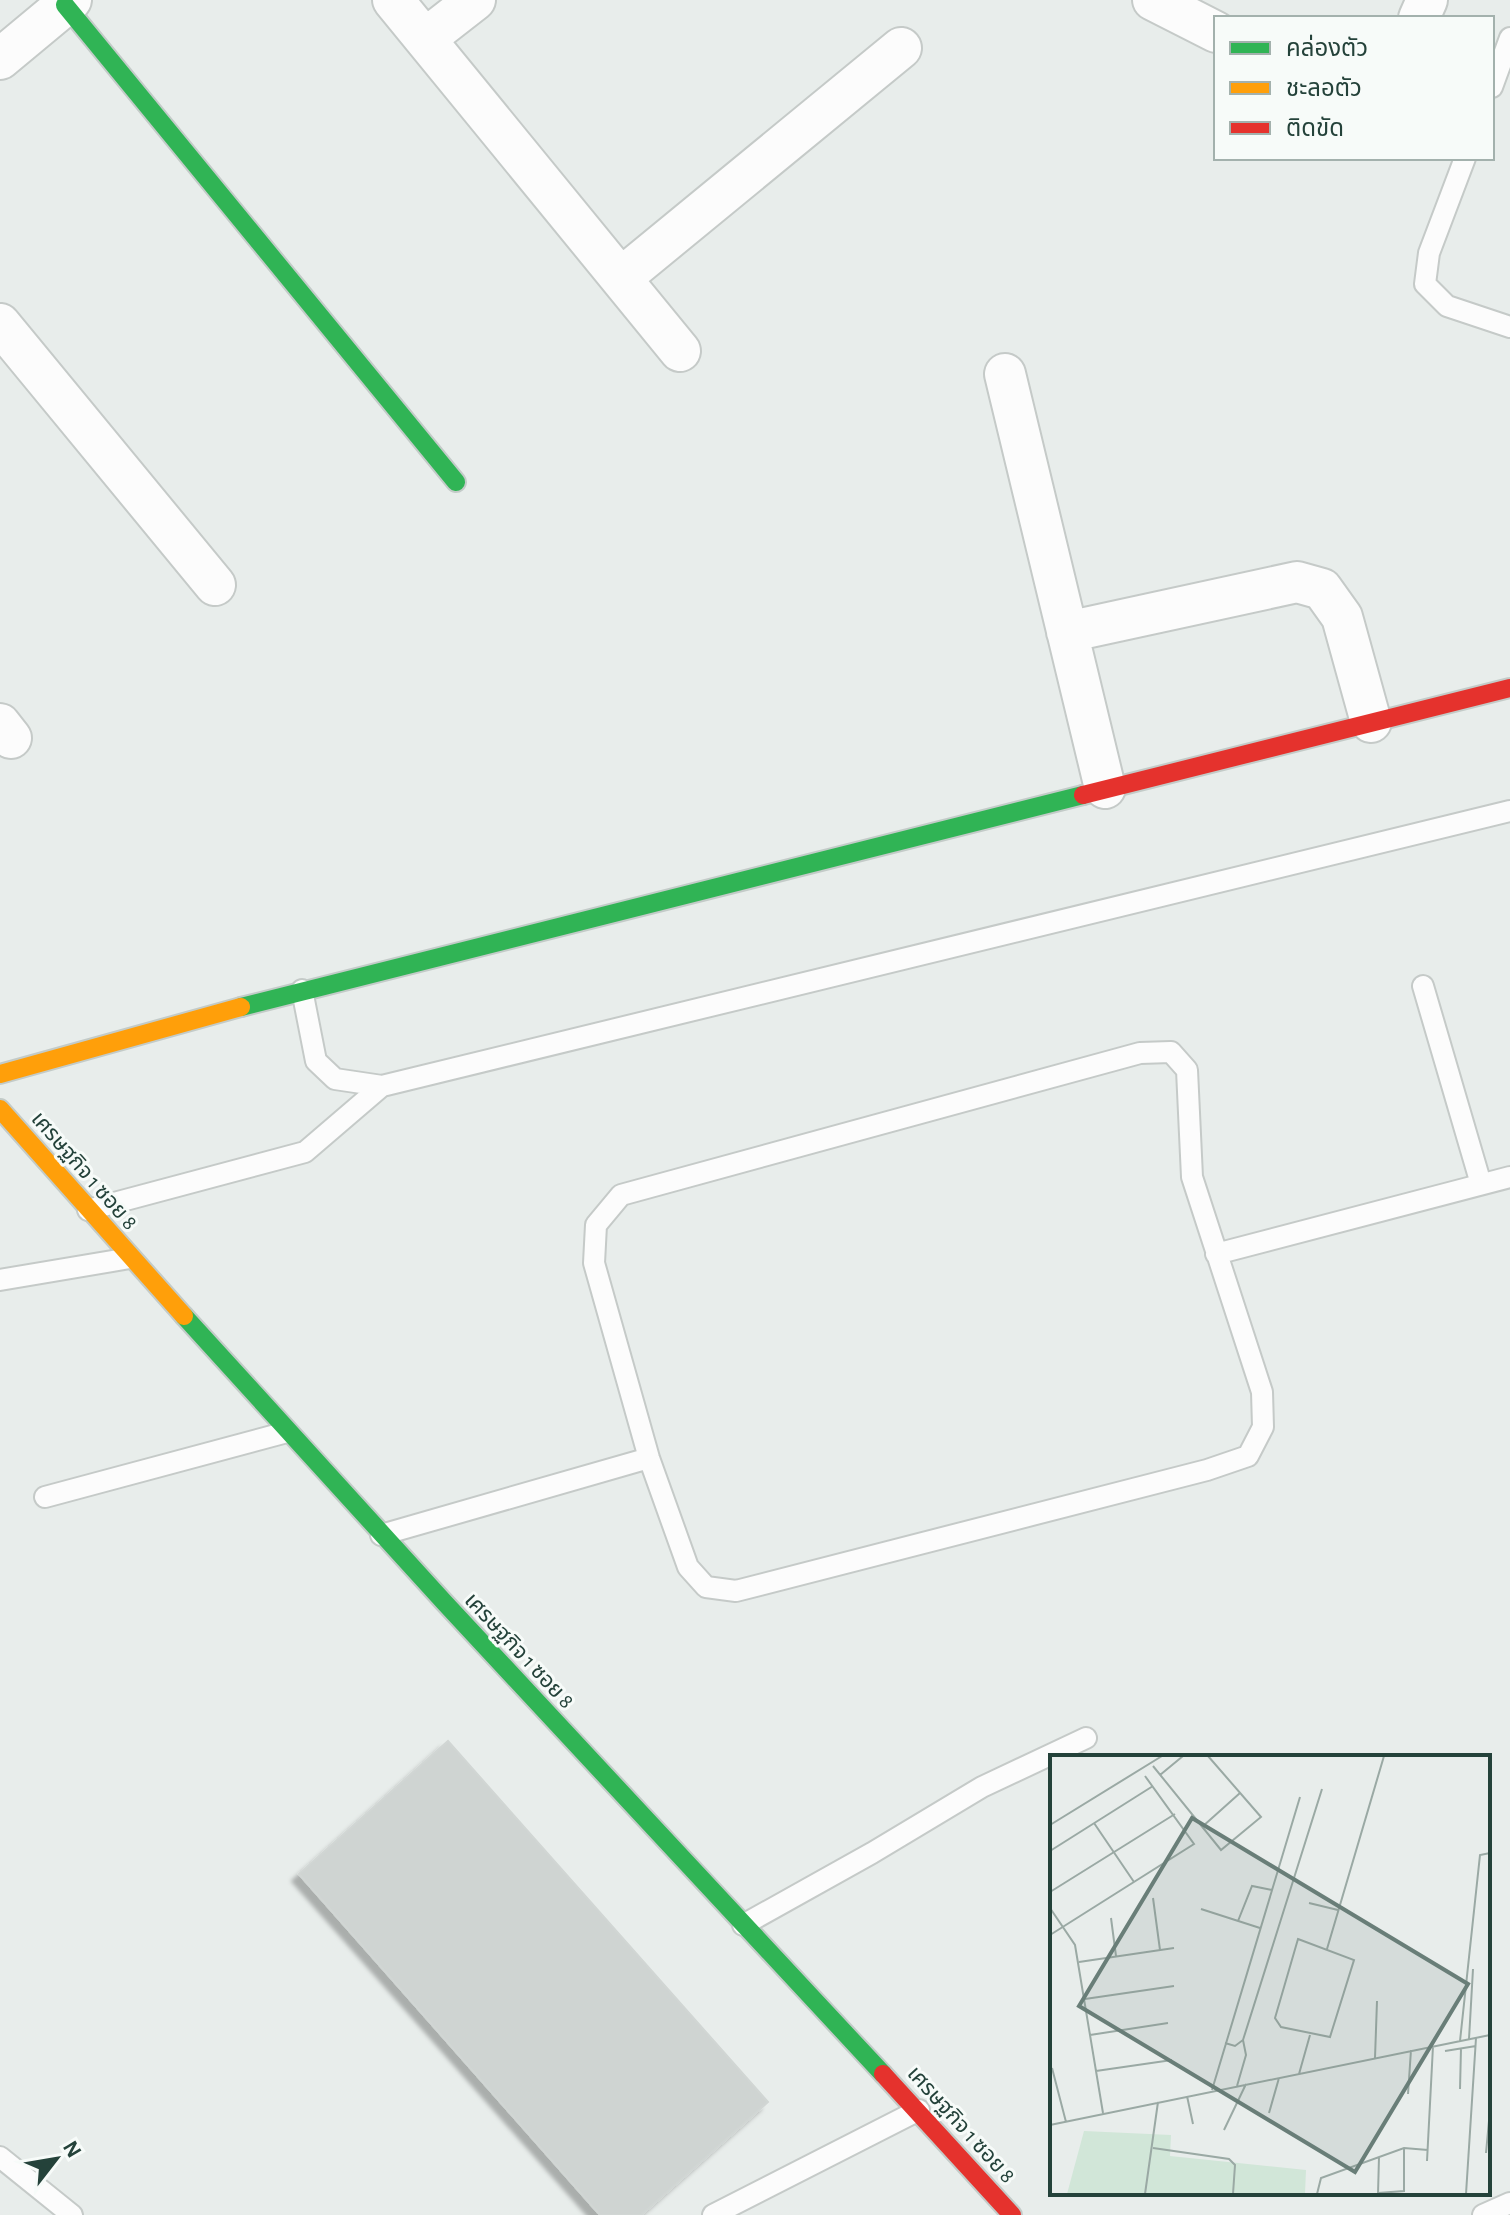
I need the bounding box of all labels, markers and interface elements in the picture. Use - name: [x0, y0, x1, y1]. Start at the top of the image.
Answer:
- legend: [1214, 16, 1494, 160]
- text: คล่องตัว: [1286, 34, 1368, 61]
- text: ชะลอตัว: [1286, 76, 1362, 101]
- text: ติดขัด: [1286, 116, 1344, 141]
- street label: เศรษฐกิจ 1 ซอย 8: [27, 1107, 141, 1234]
- street label: เศรษฐกิจ 1 ซอย 8: [461, 1589, 578, 1713]
- inset map: [1050, 1755, 1490, 2195]
- street label: เศรษฐกิจ 1 ซอย 8: [903, 2062, 1019, 2187]
- north arrow: [16, 2119, 96, 2199]
- text: N: [59, 2137, 86, 2161]

